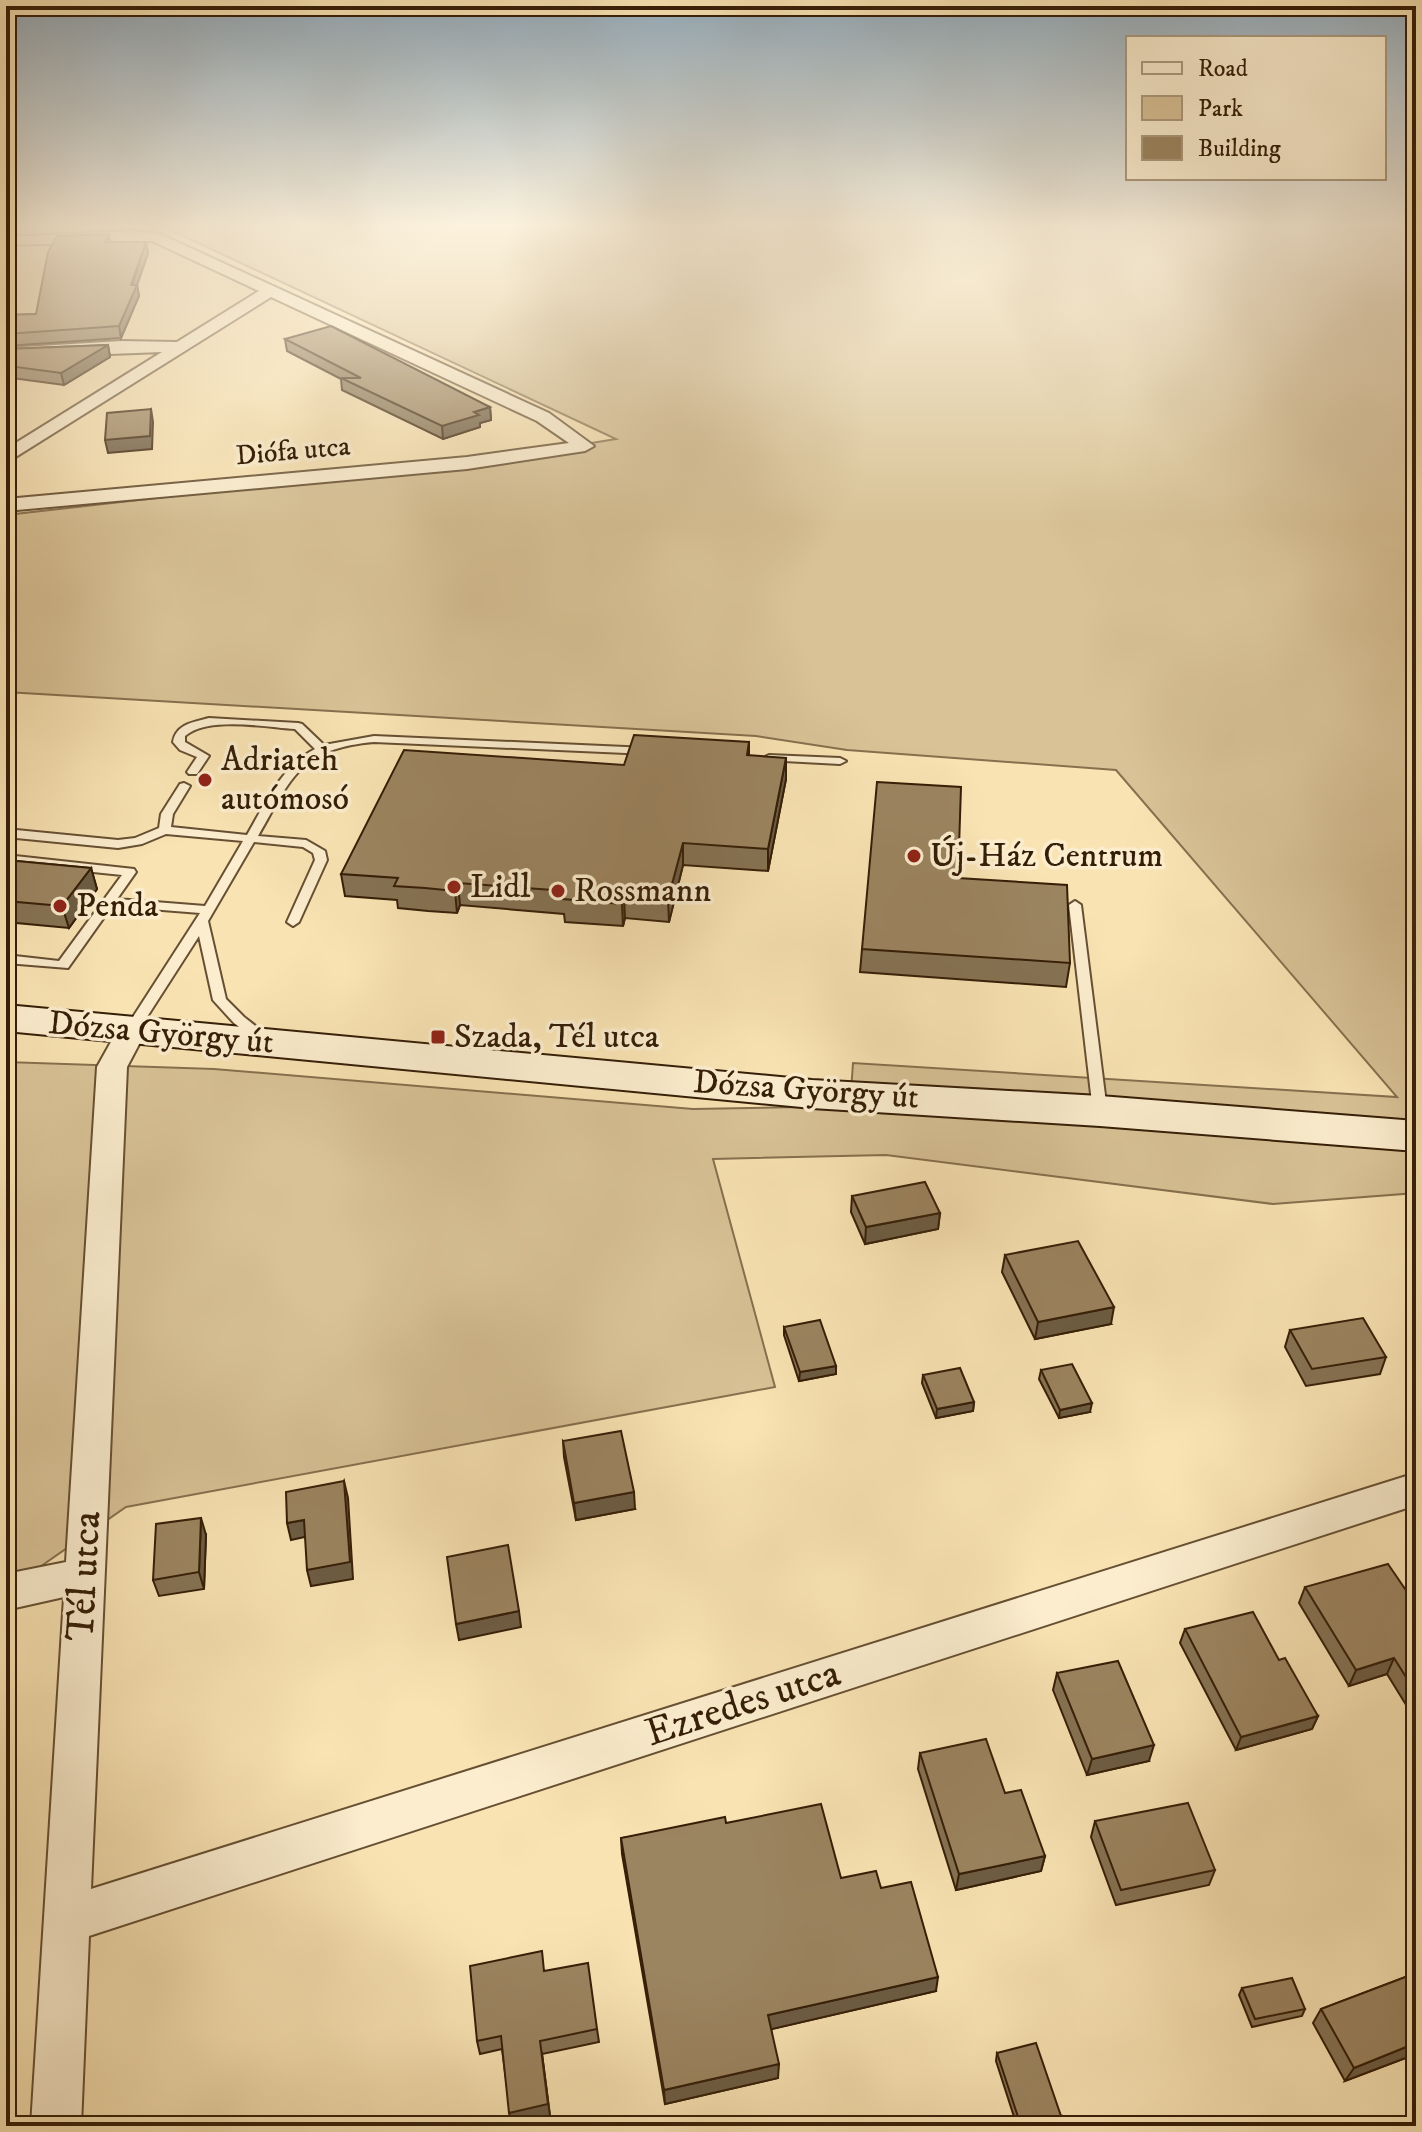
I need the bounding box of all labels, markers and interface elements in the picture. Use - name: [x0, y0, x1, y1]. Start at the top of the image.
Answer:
- legend: [1126, 36, 1386, 180]
- text: Road: [1198, 54, 1248, 84]
- text: Park: [1198, 94, 1243, 124]
- text: Building: [1198, 134, 1281, 164]
- street label: Diófa utca: [234, 429, 352, 473]
- place label: Adriateh autómosó: [221, 739, 349, 820]
- marker: Adriateh autómosó: [196, 771, 214, 789]
- place label: Új-Ház Centrum: [930, 835, 1163, 877]
- marker: Új-Ház Centrum: [905, 847, 923, 865]
- place label: Lidl: [470, 866, 531, 908]
- place label: Rossmann: [574, 870, 711, 912]
- marker: Lidl: [445, 878, 463, 896]
- marker: Rossmann: [549, 882, 567, 900]
- place label: Penda: [76, 885, 159, 927]
- marker: Penda: [51, 897, 69, 915]
- street label: Dózsa György út: [46, 1002, 276, 1064]
- place label: Szada, Tél utca: [454, 1016, 660, 1058]
- marker: Szada, Tél utca: [429, 1028, 447, 1046]
- street label: Dózsa György út: [692, 1061, 920, 1119]
- street label: Tél utca: [57, 1510, 113, 1642]
- street label: Ezredes utca: [639, 1649, 847, 1759]

